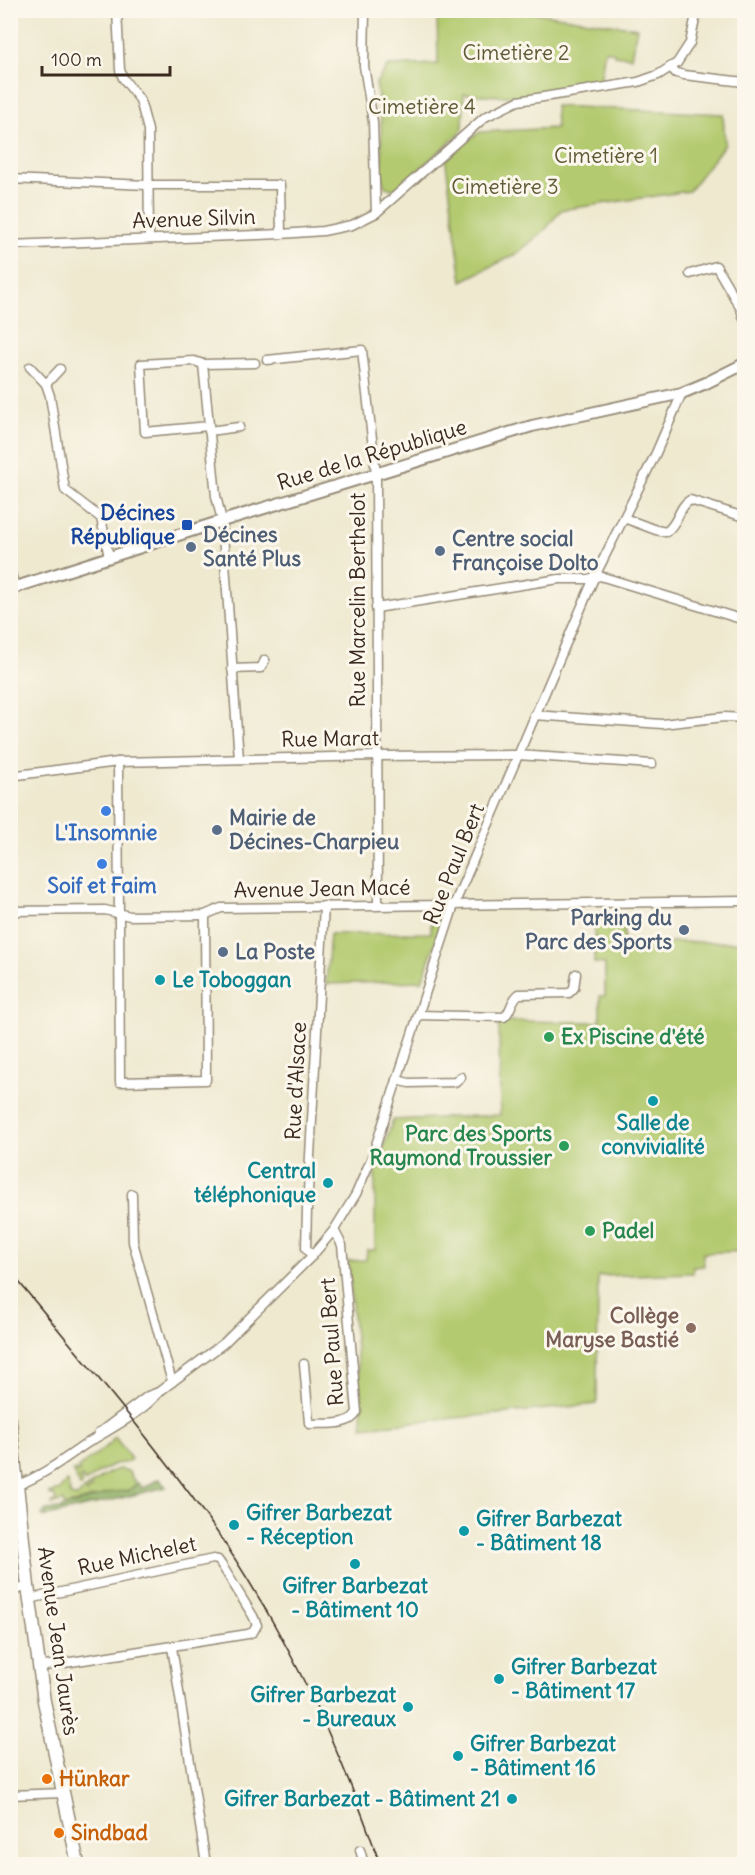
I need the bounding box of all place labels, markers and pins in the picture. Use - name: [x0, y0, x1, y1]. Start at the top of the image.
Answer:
- place label: Décines République: [70, 499, 175, 550]
- marker: Décines République: [180, 518, 194, 532]
- place label: Décines Santé Plus: [203, 521, 301, 572]
- place label: Centre social Françoise Dolto: [452, 525, 599, 576]
- marker: Décines Santé Plus: [184, 540, 198, 554]
- marker: Centre social Françoise Dolto: [433, 544, 447, 558]
- marker: L'Insomnie: [99, 804, 113, 818]
- place label: Mairie de Décines-Charpieu: [229, 804, 399, 855]
- place label: L'Insomnie: [55, 819, 157, 846]
- marker: Mairie de Décines-Charpieu: [210, 823, 224, 837]
- marker: Soif et Faim: [95, 857, 109, 871]
- place label: Soif et Faim: [47, 872, 157, 899]
- place label: Parking du Parc des Sports: [525, 904, 672, 955]
- marker: Parking du Parc des Sports: [677, 923, 691, 937]
- place label: La Poste: [235, 938, 315, 965]
- marker: La Poste: [216, 945, 230, 959]
- place label: Le Toboggan: [172, 966, 292, 993]
- marker: Le Toboggan: [153, 973, 167, 987]
- place label: Ex Piscine d'été: [561, 1023, 705, 1050]
- marker: Ex Piscine d'été: [542, 1030, 556, 1044]
- marker: Salle de convivialité: [646, 1094, 660, 1108]
- place label: Salle de convivialité: [601, 1109, 705, 1160]
- place label: Parc des Sports Raymond Troussier: [370, 1120, 552, 1171]
- marker: Parc des Sports Raymond Troussier: [557, 1139, 571, 1153]
- place label: Central téléphonique: [194, 1157, 316, 1208]
- marker: Central téléphonique: [321, 1176, 335, 1190]
- place label: Padel: [602, 1217, 654, 1244]
- marker: Padel: [583, 1224, 597, 1238]
- place label: Collège Maryse Bastié: [545, 1302, 679, 1353]
- marker: Collège Maryse Bastié: [684, 1321, 698, 1335]
- place label: Gifrer Barbezat - Réception: [246, 1499, 393, 1550]
- place label: Gifrer Barbezat - Bâtiment 18: [476, 1505, 623, 1556]
- marker: Gifrer Barbezat - Réception: [227, 1518, 241, 1532]
- marker: Gifrer Barbezat - Bâtiment 18: [457, 1524, 471, 1538]
- marker: Gifrer Barbezat - Bâtiment 10: [348, 1557, 362, 1571]
- place label: Gifrer Barbezat - Bâtiment 10: [282, 1572, 429, 1623]
- place label: Gifrer Barbezat - Bâtiment 17: [511, 1653, 658, 1704]
- marker: Gifrer Barbezat - Bâtiment 17: [492, 1672, 506, 1686]
- place label: Gifrer Barbezat - Bureaux: [250, 1681, 397, 1732]
- marker: Gifrer Barbezat - Bureaux: [401, 1700, 415, 1714]
- place label: Gifrer Barbezat - Bâtiment 16: [470, 1730, 617, 1781]
- marker: Gifrer Barbezat - Bâtiment 16: [451, 1749, 465, 1763]
- place label: Hünkar: [59, 1765, 130, 1792]
- marker: Hünkar: [40, 1772, 54, 1786]
- place label: Gifrer Barbezat - Bâtiment 21: [224, 1785, 500, 1812]
- marker: Gifrer Barbezat - Bâtiment 21: [505, 1792, 519, 1806]
- place label: Sindbad: [71, 1819, 148, 1846]
- marker: Sindbad: [52, 1826, 66, 1840]

